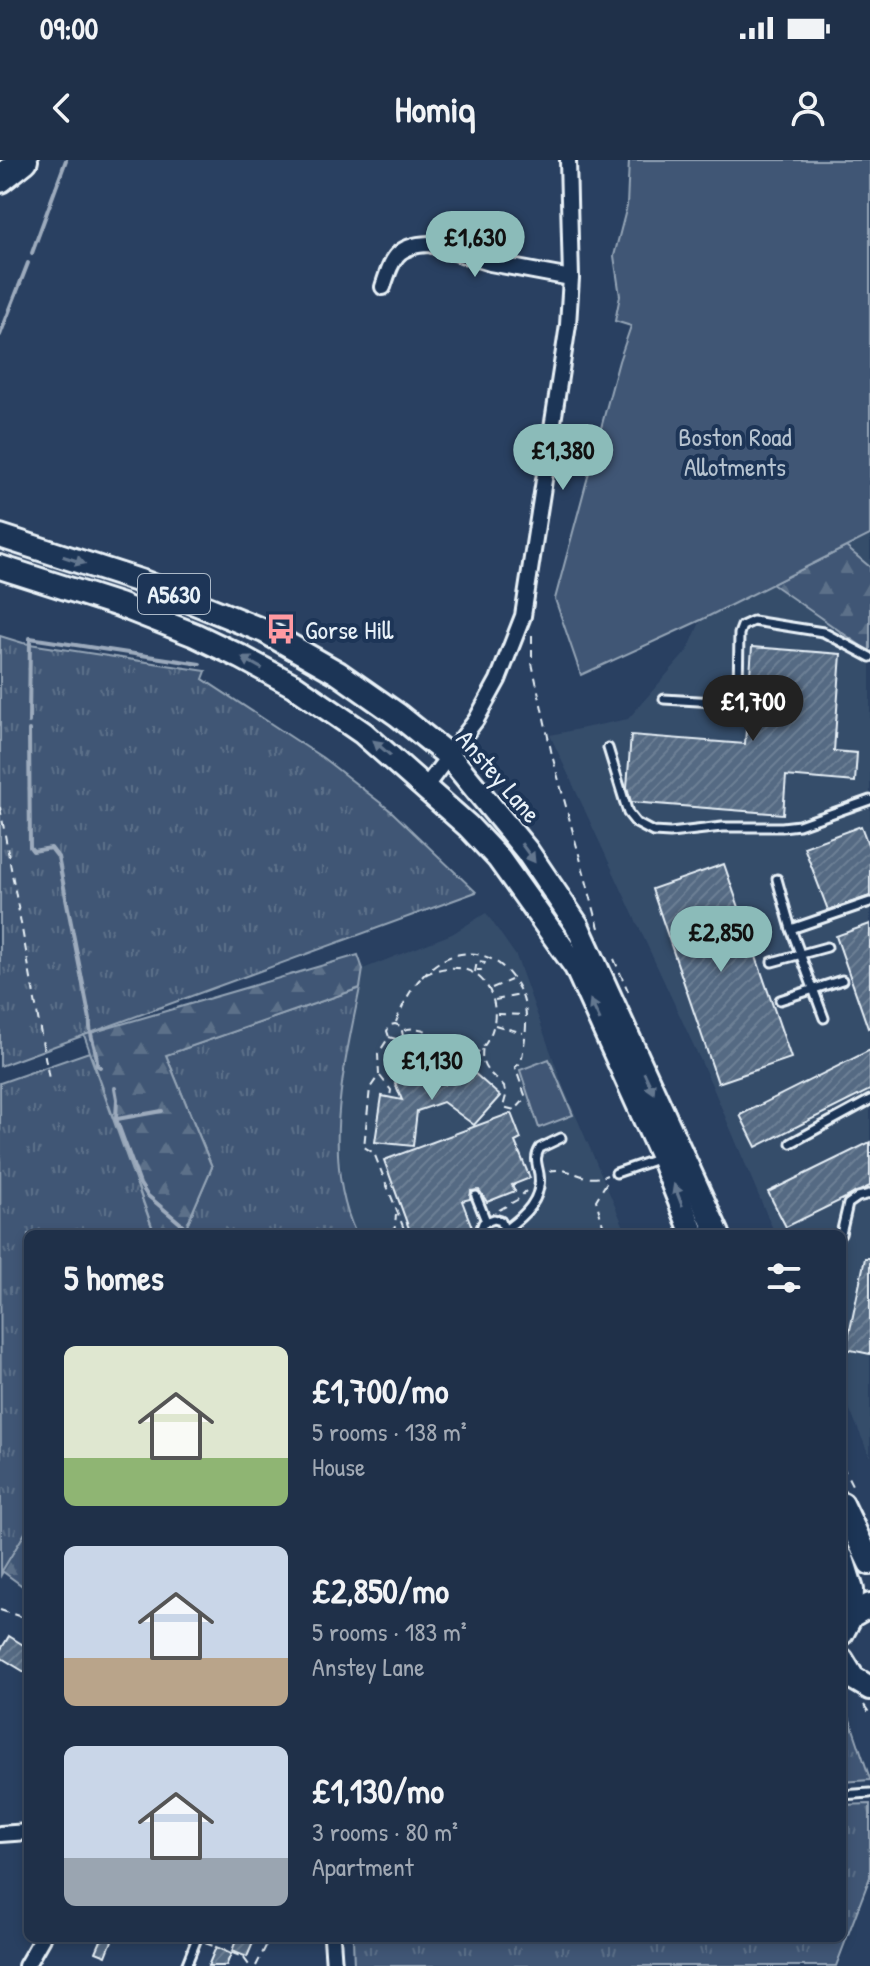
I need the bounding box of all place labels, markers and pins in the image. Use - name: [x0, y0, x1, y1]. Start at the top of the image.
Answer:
- pin: £1,630: [410, 211, 540, 279]
- pin: £1,380: [498, 424, 628, 492]
- bus stop icon: Gorse Hill: [264, 612, 298, 646]
- place label: Gorse Hill: [305, 612, 394, 647]
- pin: £1,700: [688, 675, 818, 743]
- pin: £2,850: [656, 906, 786, 974]
- pin: £1,130: [367, 1034, 497, 1102]

